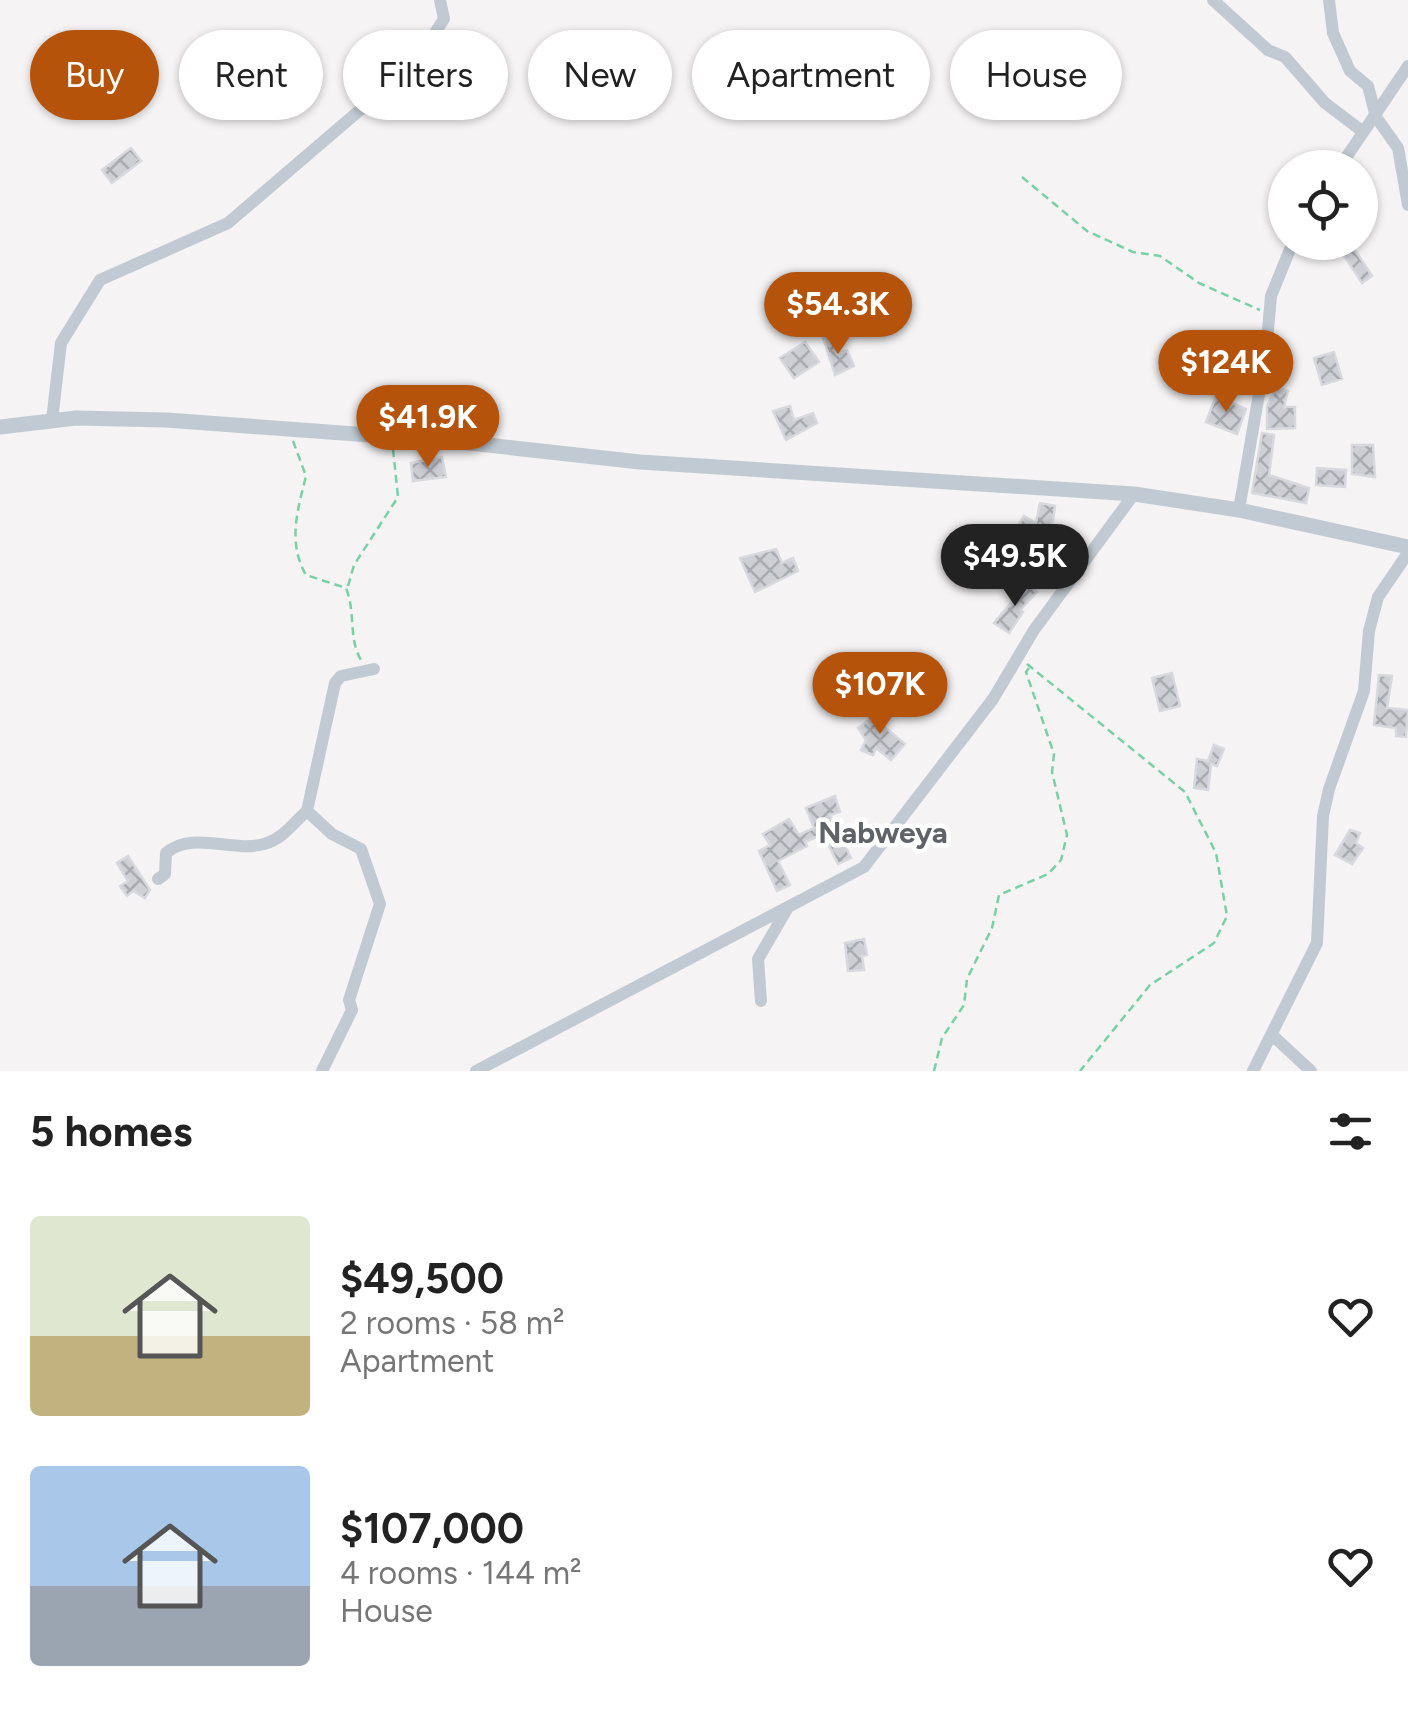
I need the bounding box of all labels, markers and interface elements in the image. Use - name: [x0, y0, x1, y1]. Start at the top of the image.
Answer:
- chip: Buy: [30, 30, 159, 120]
- chip: Rent: [179, 30, 323, 120]
- chip: Filters: [343, 30, 508, 120]
- chip: New: [528, 30, 672, 120]
- chip: Apartment: [692, 30, 930, 120]
- chip: House: [950, 30, 1122, 120]
- map controls: [1268, 150, 1378, 260]
- button: locate: [1268, 150, 1378, 260]
- pin: $54.3K: [757, 272, 919, 357]
- text: $54.3K: [786, 285, 890, 323]
- pin: $124K: [1156, 330, 1296, 415]
- text: $124K: [1180, 343, 1272, 381]
- pin: $41.9K: [347, 385, 509, 470]
- text: $41.9K: [378, 398, 478, 436]
- pin: $49.5K: [934, 524, 1096, 609]
- text: $49.5K: [963, 537, 1067, 575]
- pin: $107K: [810, 652, 950, 737]
- text: $107K: [834, 665, 926, 703]
- district label: Nabweya: [818, 814, 948, 851]
- icon: filters: [1323, 1104, 1378, 1159]
- text: 5 homes: [30, 1106, 192, 1157]
- text: $49,500: [340, 1253, 504, 1304]
- icon: home: [110, 1256, 230, 1376]
- icon: heart: [1323, 1289, 1378, 1344]
- text: 2 rooms · 58 m²: [340, 1304, 565, 1342]
- text: Apartment: [340, 1342, 494, 1380]
- text: $107,000: [340, 1503, 524, 1554]
- icon: home: [110, 1506, 230, 1626]
- icon: heart: [1323, 1539, 1378, 1594]
- text: 4 rooms · 144 m²: [340, 1554, 581, 1592]
- text: House: [340, 1592, 433, 1630]

